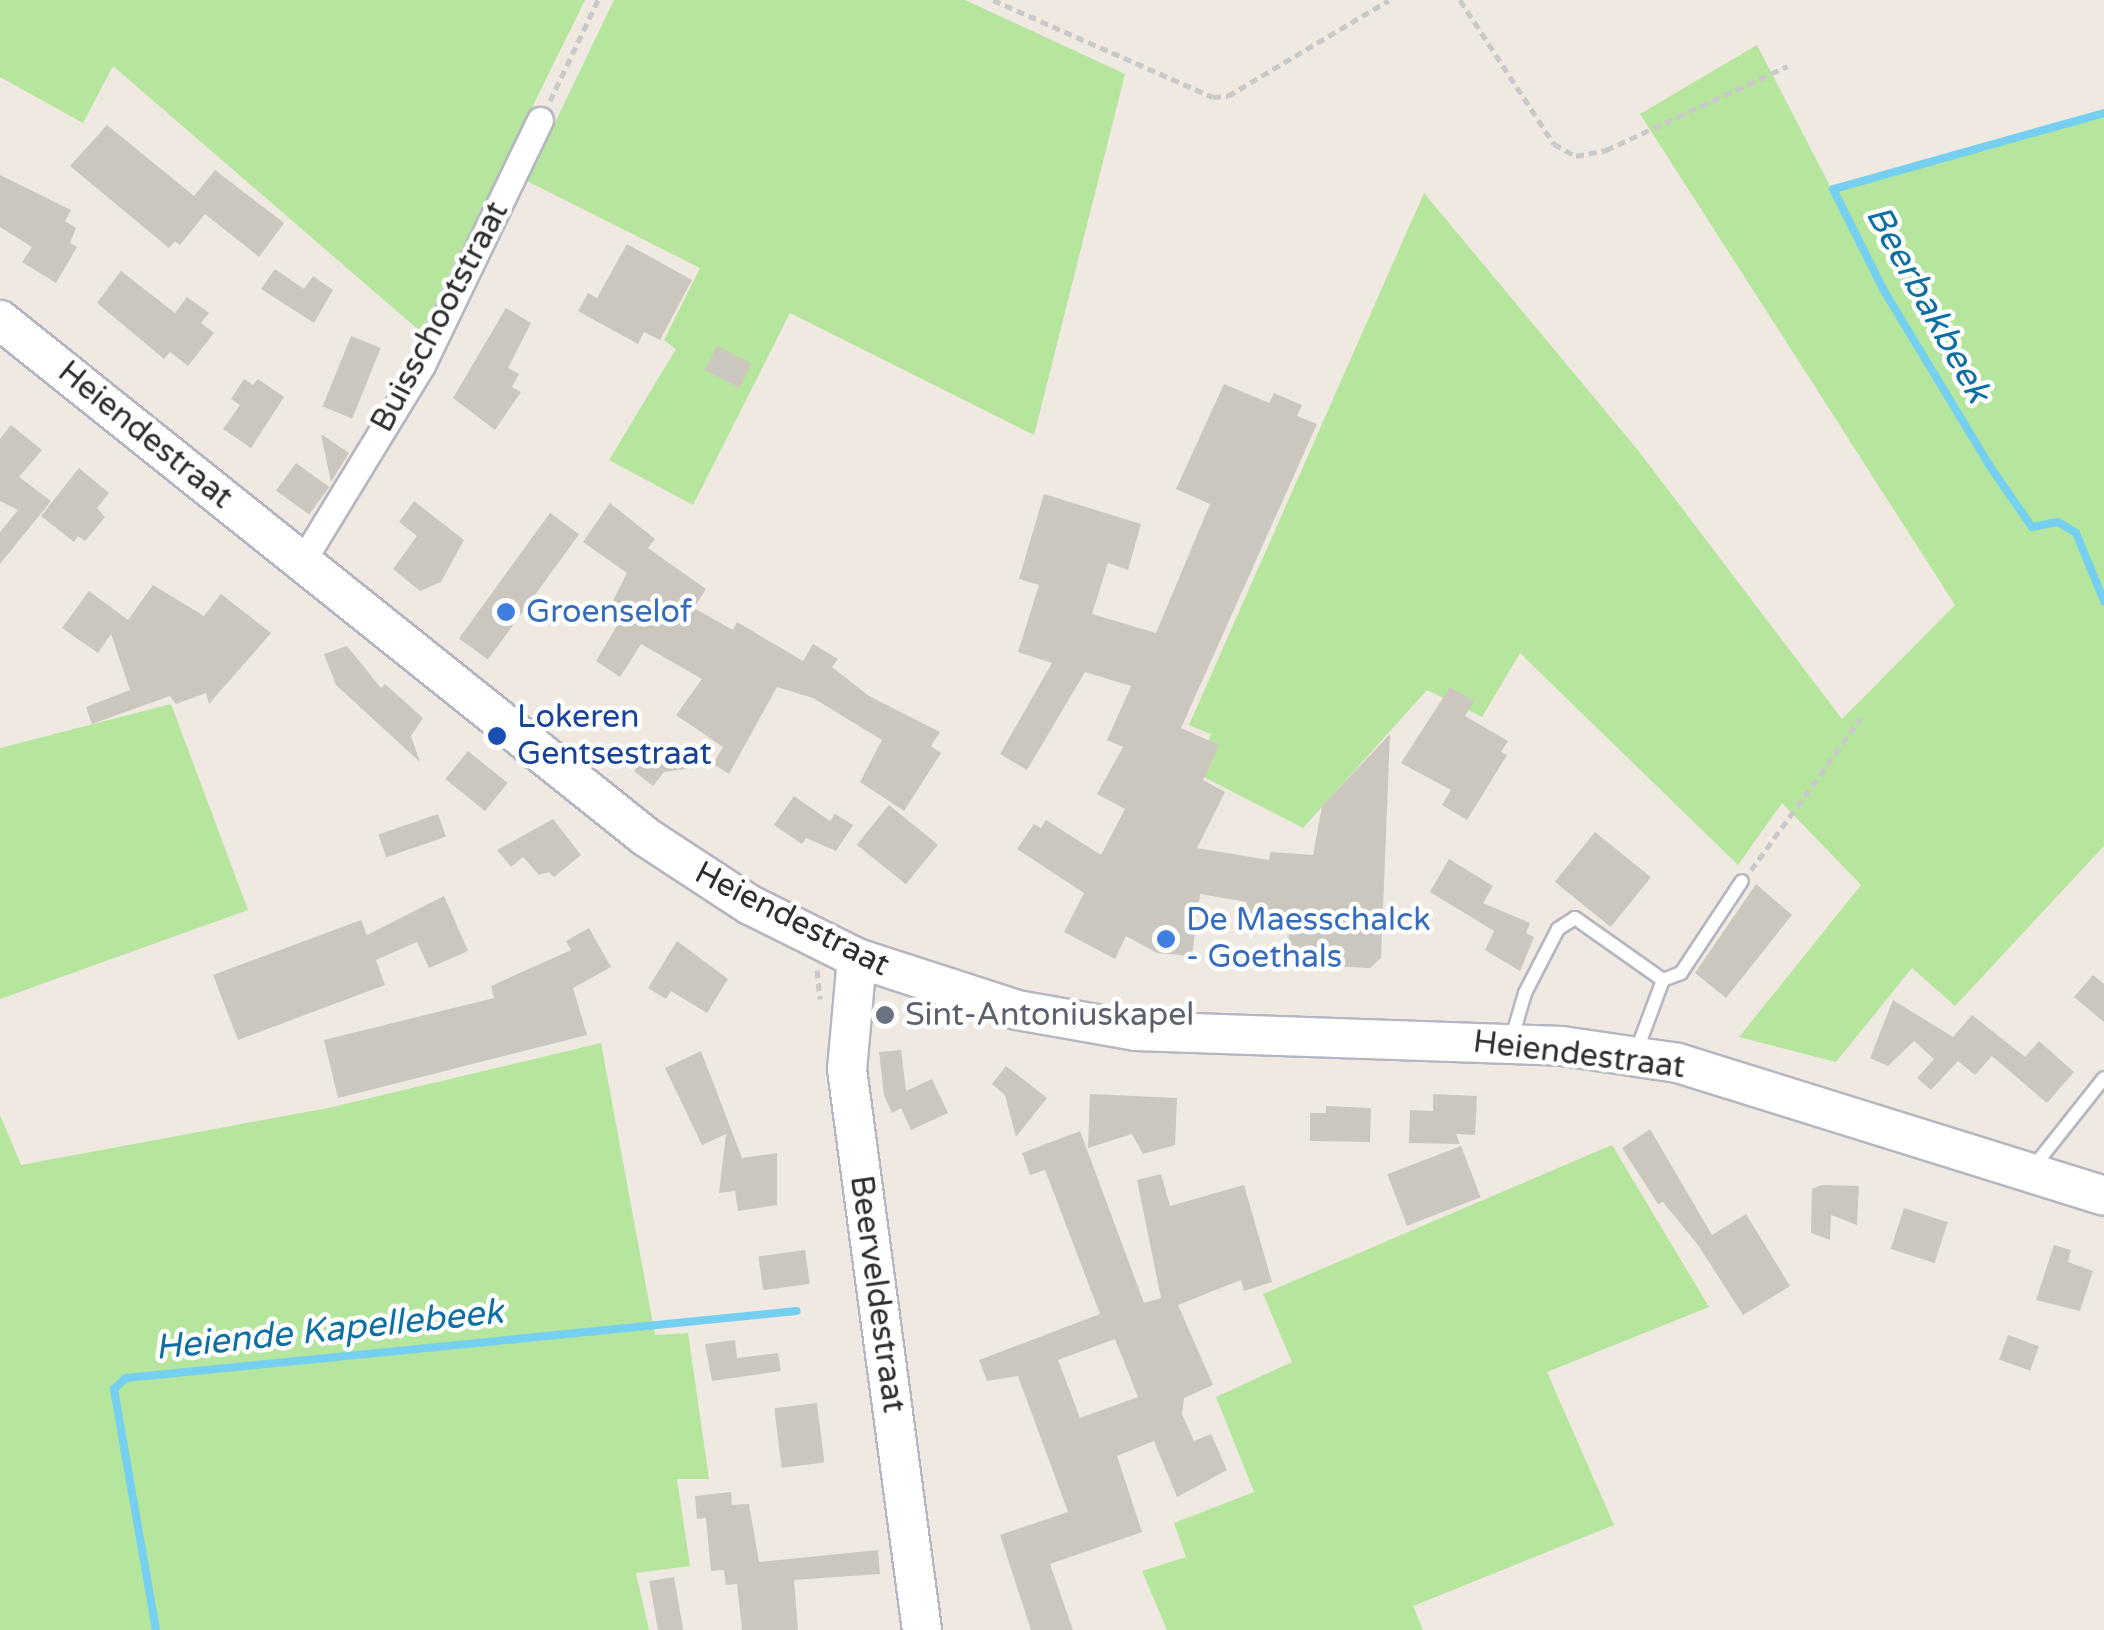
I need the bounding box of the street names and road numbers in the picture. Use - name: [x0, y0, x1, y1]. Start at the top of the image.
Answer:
- street label: Buisschootstraat: [363, 195, 517, 439]
- street label: Heiendestraat: [50, 353, 240, 517]
- street label: Heiendestraat: [688, 853, 896, 985]
- street label: Heiendestraat: [1471, 1023, 1687, 1087]
- street label: Beerveldestraat: [841, 1173, 913, 1415]

